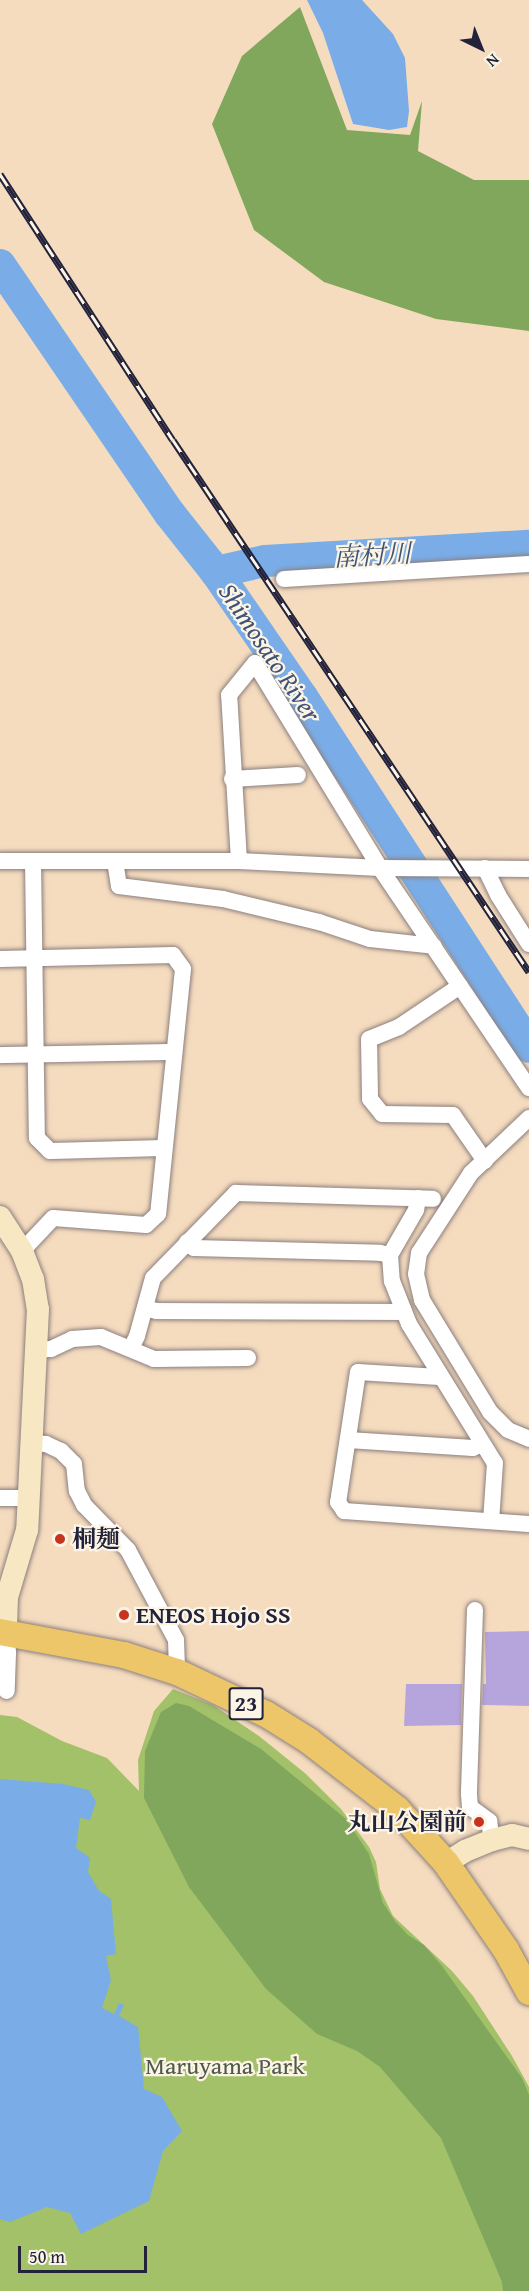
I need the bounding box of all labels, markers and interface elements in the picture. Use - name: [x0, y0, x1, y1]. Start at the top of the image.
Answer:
- north arrow: [451, 18, 511, 78]
- text: N: [481, 49, 505, 74]
- water label: 南村川: [332, 537, 412, 573]
- water label: Shimosato River: [212, 577, 328, 727]
- place label: 桐麺: [72, 1525, 120, 1553]
- marker: 桐麺: [53, 1532, 67, 1546]
- place label: ENEOS Hojo SS: [136, 1601, 291, 1629]
- marker: ENEOS Hojo SS: [117, 1608, 131, 1622]
- road number: 23: [228, 1685, 264, 1723]
- place label: 丸山公園前: [347, 1808, 467, 1836]
- marker: 丸山公園前: [472, 1815, 486, 1829]
- park label: Maruyama Park: [145, 2052, 305, 2080]
- scale bar: [21, 2234, 150, 2272]
- text: 50 m: [29, 2243, 65, 2270]

